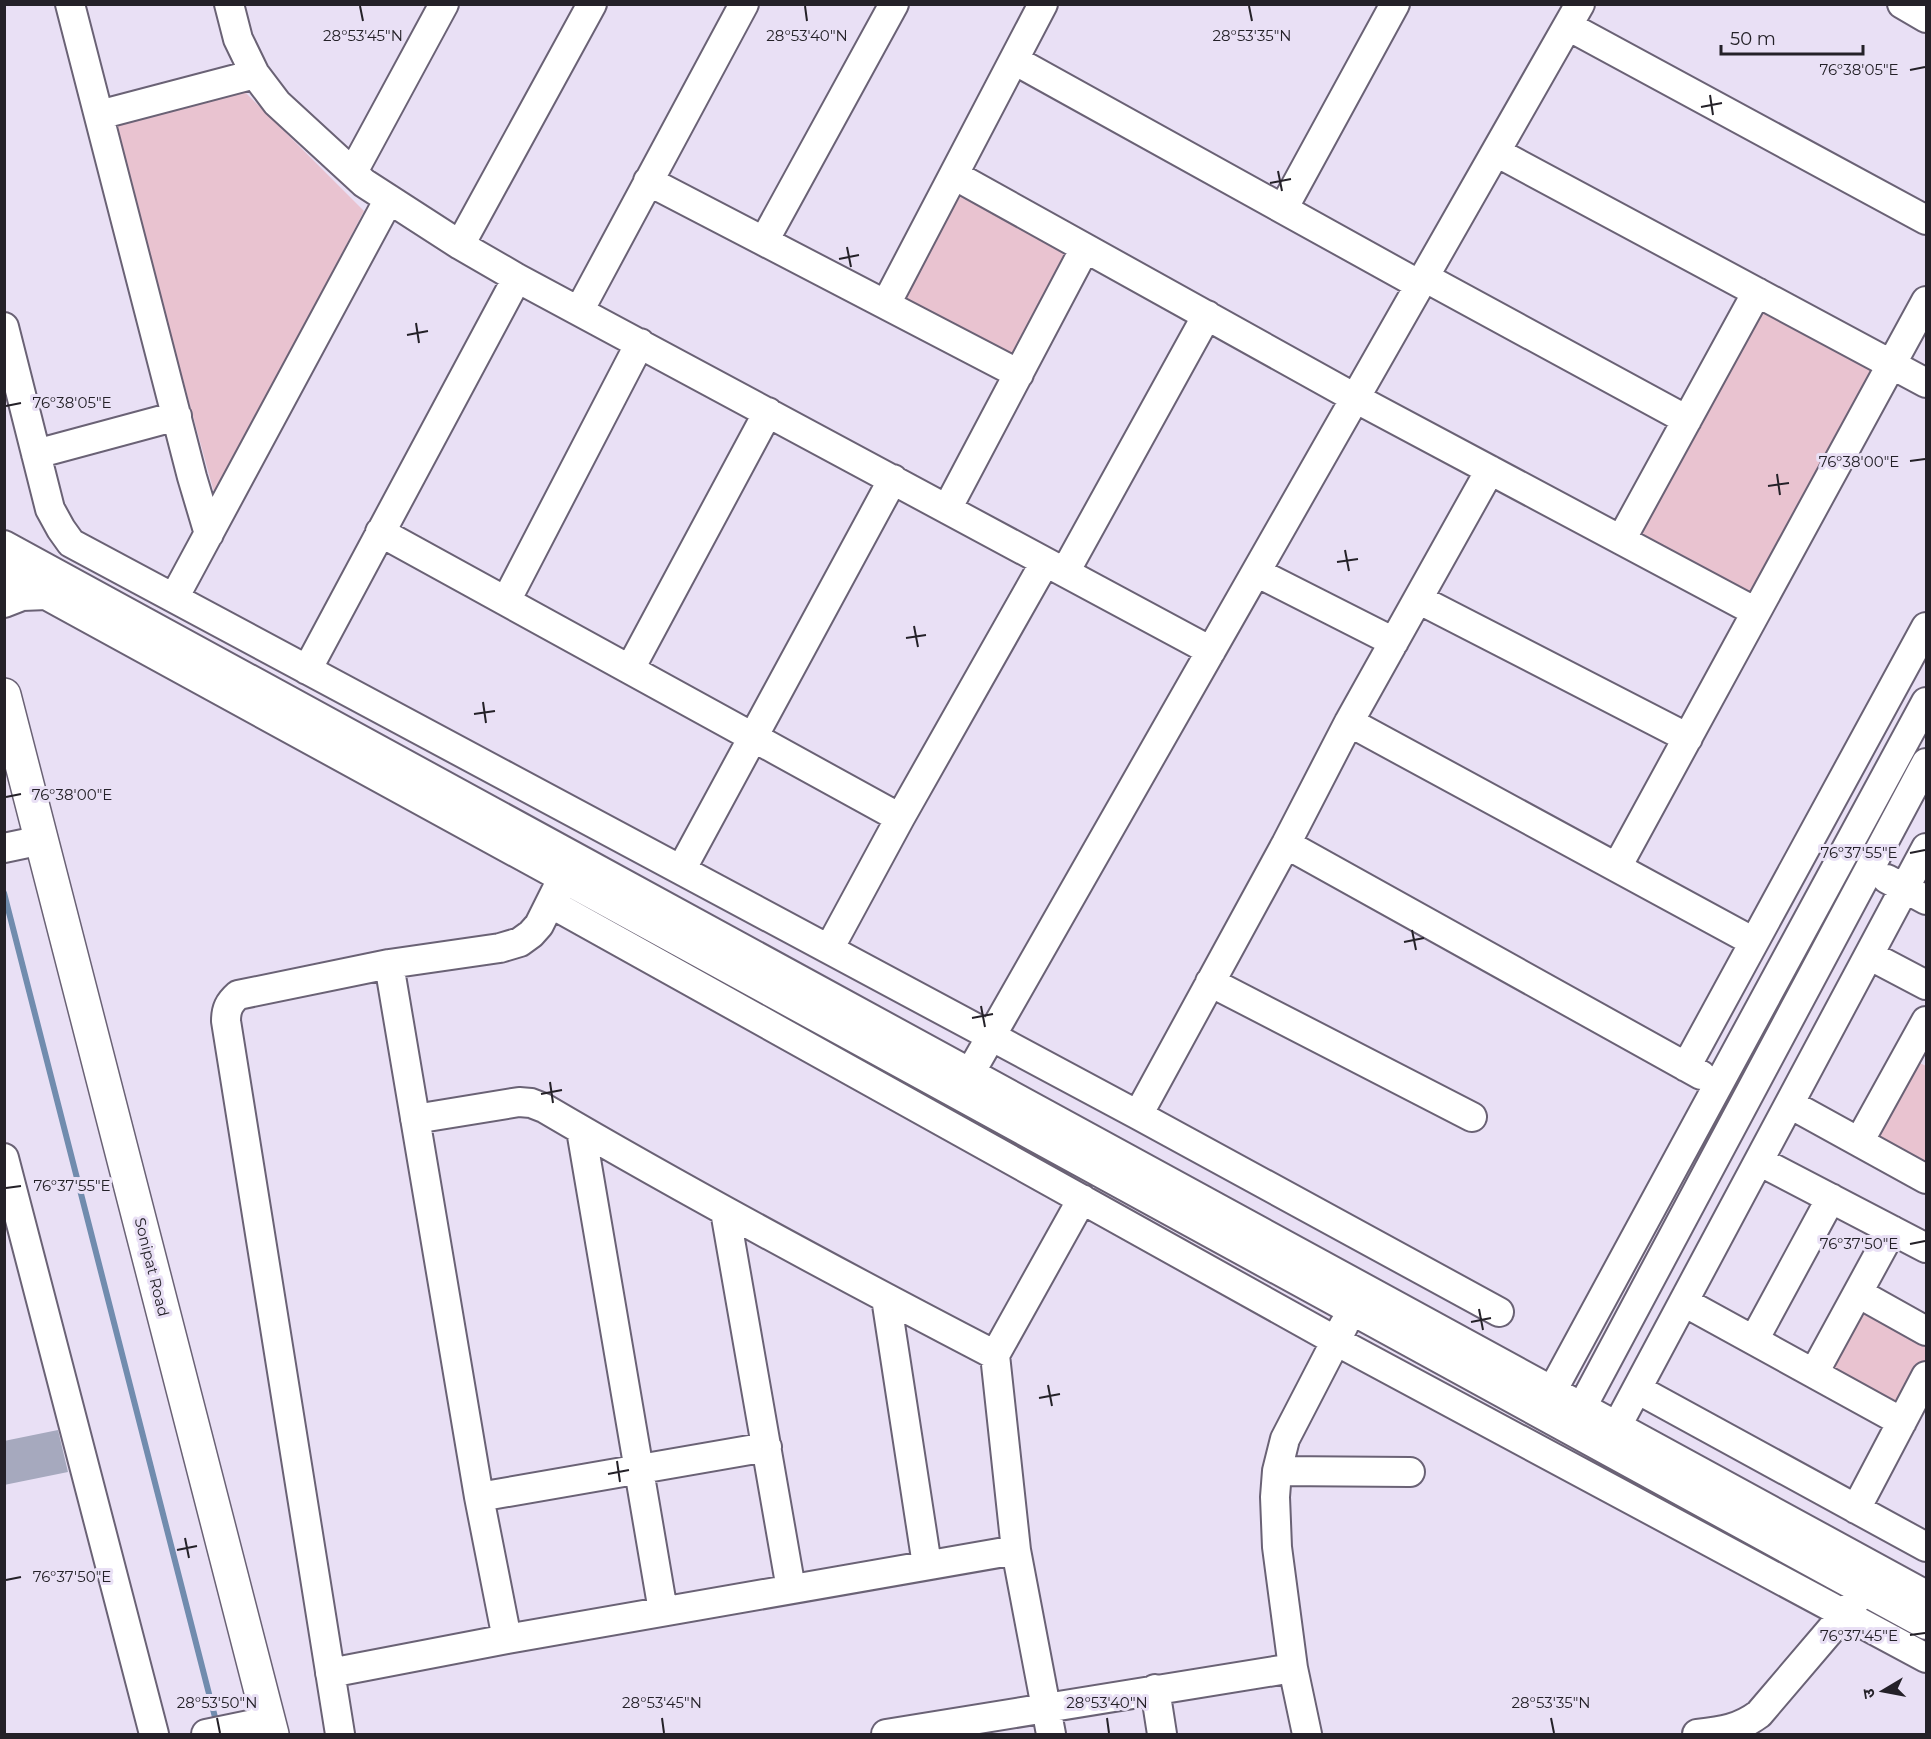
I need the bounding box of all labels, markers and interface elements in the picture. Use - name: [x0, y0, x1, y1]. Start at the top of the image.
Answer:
- scale bar: [1721, 18, 1864, 56]
- text: 28°53'45"N: [323, 26, 403, 45]
- text: 28°53'40"N: [766, 26, 848, 45]
- text: 28°53'35"N: [1212, 26, 1292, 45]
- text: 50 m: [1730, 28, 1776, 50]
- text: 76°38'05"E: [1819, 60, 1899, 79]
- text: 76°38'05"E: [32, 393, 112, 412]
- text: 76°38'00"E: [1819, 452, 1899, 471]
- text: 76°38'00"E: [32, 785, 112, 804]
- text: 76°37'55"E: [1820, 843, 1898, 862]
- text: 76°37'55"E: [33, 1176, 111, 1195]
- street label: Sonipat Road: [131, 1216, 173, 1318]
- text: 76°37'50"E: [1820, 1234, 1898, 1253]
- text: 76°37'50"E: [33, 1567, 111, 1586]
- text: 76°37'45"E: [1820, 1626, 1898, 1645]
- north arrow: [1853, 1661, 1913, 1721]
- text: उ: [1858, 1687, 1879, 1700]
- text: 28°53'50"N: [177, 1693, 257, 1712]
- text: 28°53'45"N: [622, 1693, 702, 1712]
- text: 28°53'40"N: [1066, 1693, 1148, 1712]
- text: 28°53'35"N: [1511, 1693, 1591, 1712]

